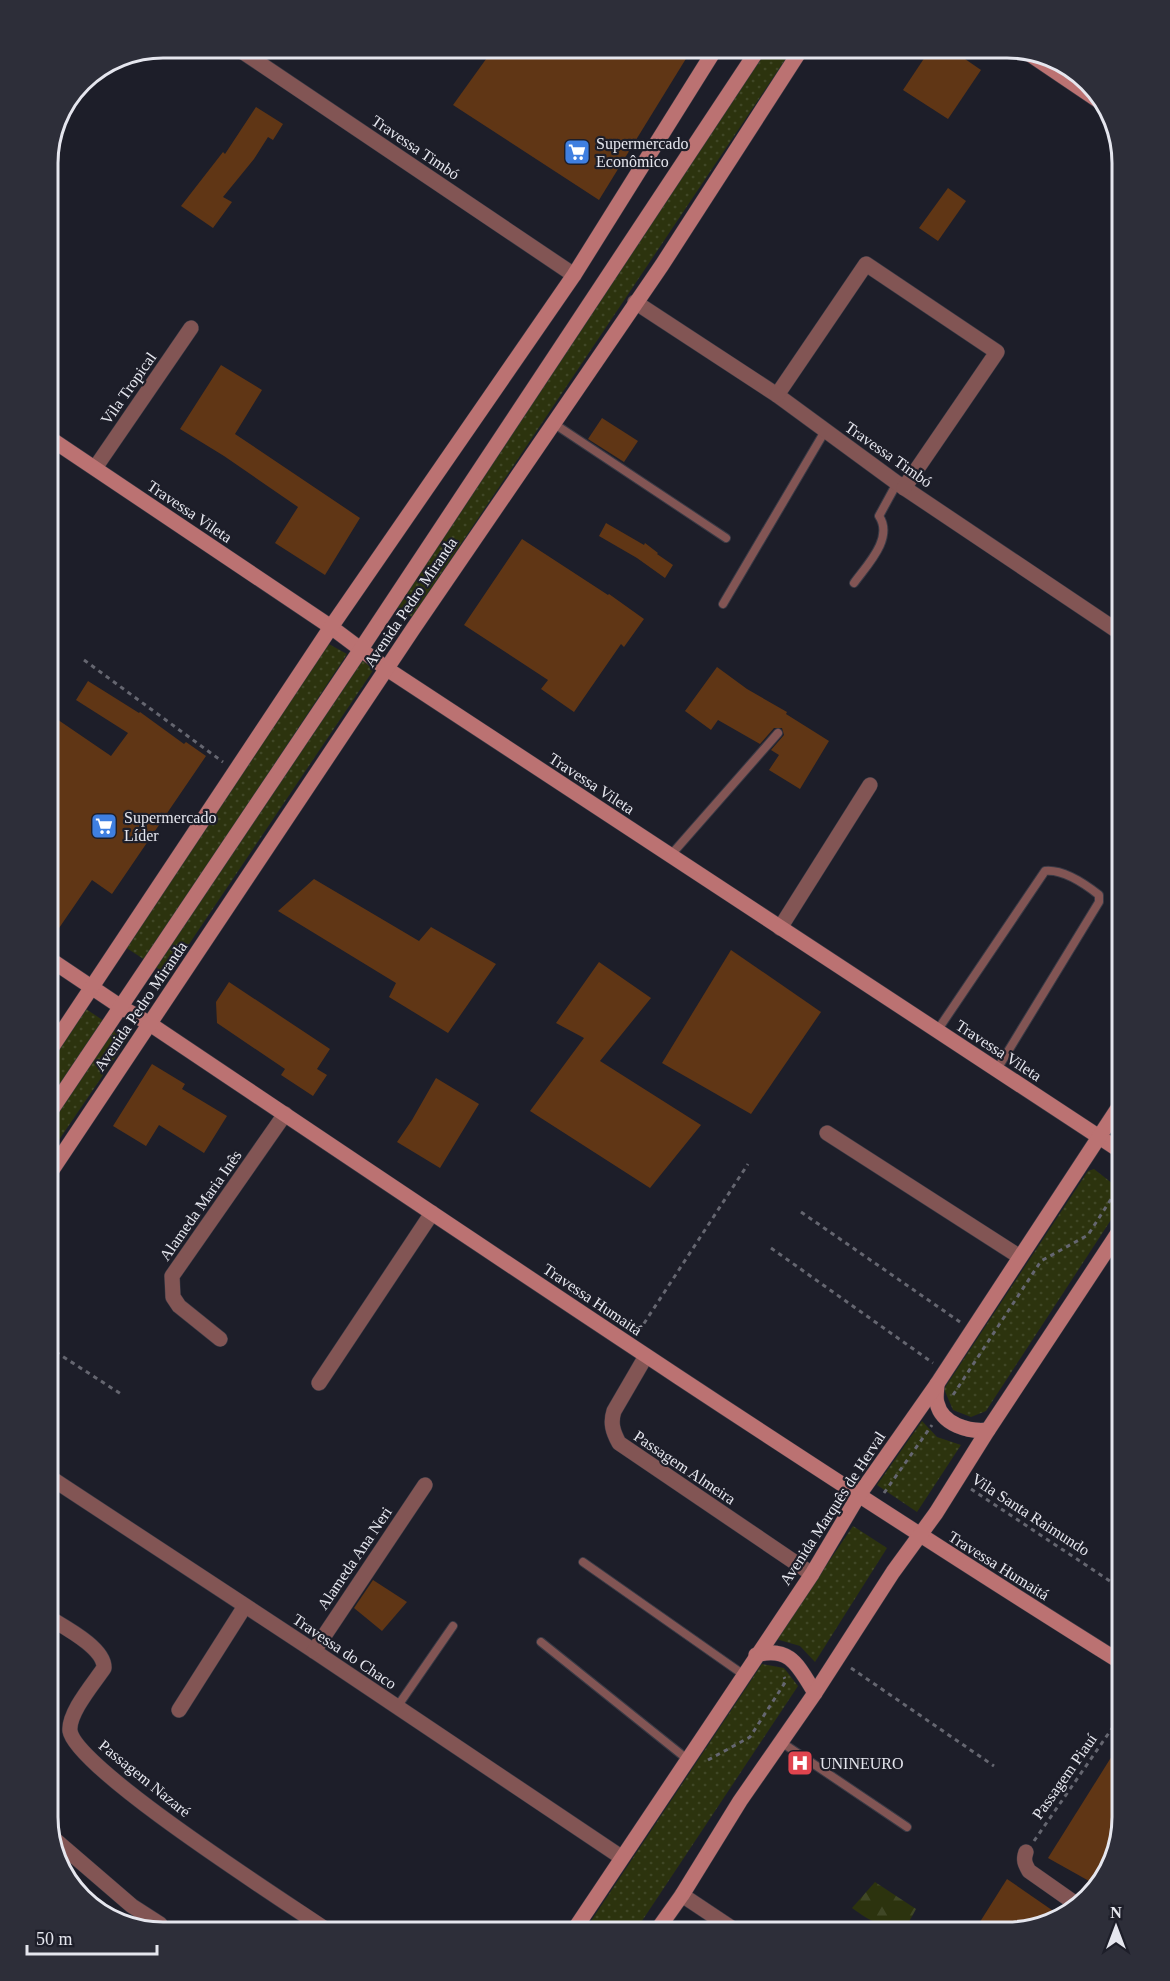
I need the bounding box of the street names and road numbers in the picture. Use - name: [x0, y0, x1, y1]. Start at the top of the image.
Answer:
- street label: Travessa Timbó: [369, 112, 463, 183]
- street label: Vila Tropical: [97, 349, 161, 428]
- street label: Travessa Timbó: [842, 418, 935, 491]
- street label: Travessa Vileta: [144, 477, 235, 546]
- street label: Avenida Pedro Miranda: [361, 534, 460, 670]
- street label: Travessa Vileta: [546, 750, 638, 817]
- street label: Avenida Pedro Miranda: [91, 938, 190, 1074]
- street label: Travessa Vileta: [953, 1017, 1045, 1084]
- street label: Alameda Maria Inês: [156, 1147, 245, 1264]
- street label: Travessa Humaitá: [540, 1260, 645, 1339]
- street label: Passagem Almeira: [630, 1427, 739, 1508]
- street label: Avenida Marquês de Herval: [776, 1428, 890, 1589]
- street label: Vila Santa Raimundo: [969, 1470, 1093, 1559]
- street label: Alameda Ana Neri: [314, 1503, 395, 1613]
- street label: Travessa Humaitá: [945, 1528, 1052, 1603]
- street label: Travessa do Chaco: [290, 1610, 400, 1692]
- street label: Passagem Piauí: [1029, 1730, 1101, 1823]
- street label: Passagem Nazaré: [95, 1736, 194, 1821]

